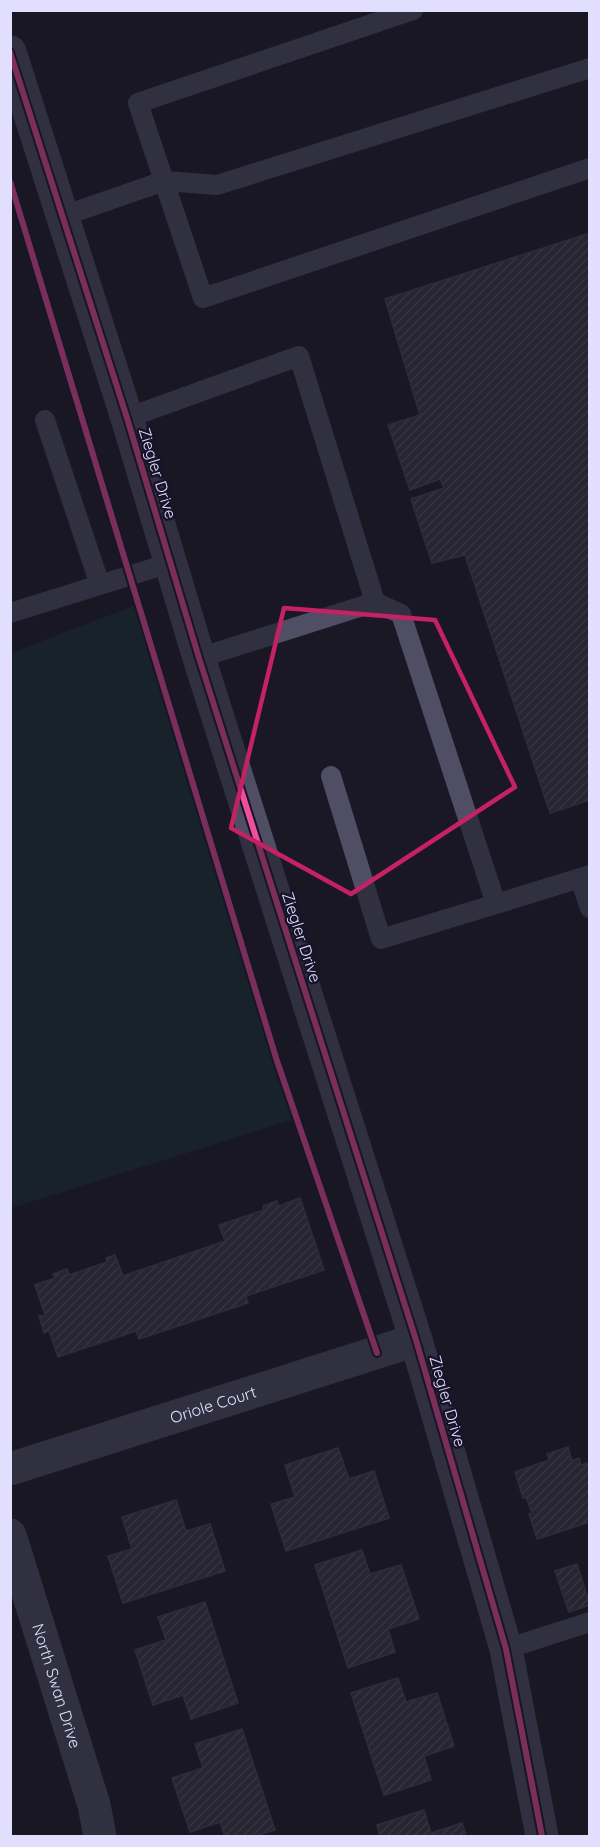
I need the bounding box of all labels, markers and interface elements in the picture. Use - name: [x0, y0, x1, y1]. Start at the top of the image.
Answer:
- street label: Ziegler Drive: [135, 425, 181, 521]
- street label: Ziegler Drive: [278, 889, 326, 985]
- street label: Ziegler Drive: [425, 1353, 471, 1449]
- street label: Oriole Court: [167, 1381, 259, 1428]
- street label: North Swan Drive: [28, 1621, 86, 1751]

